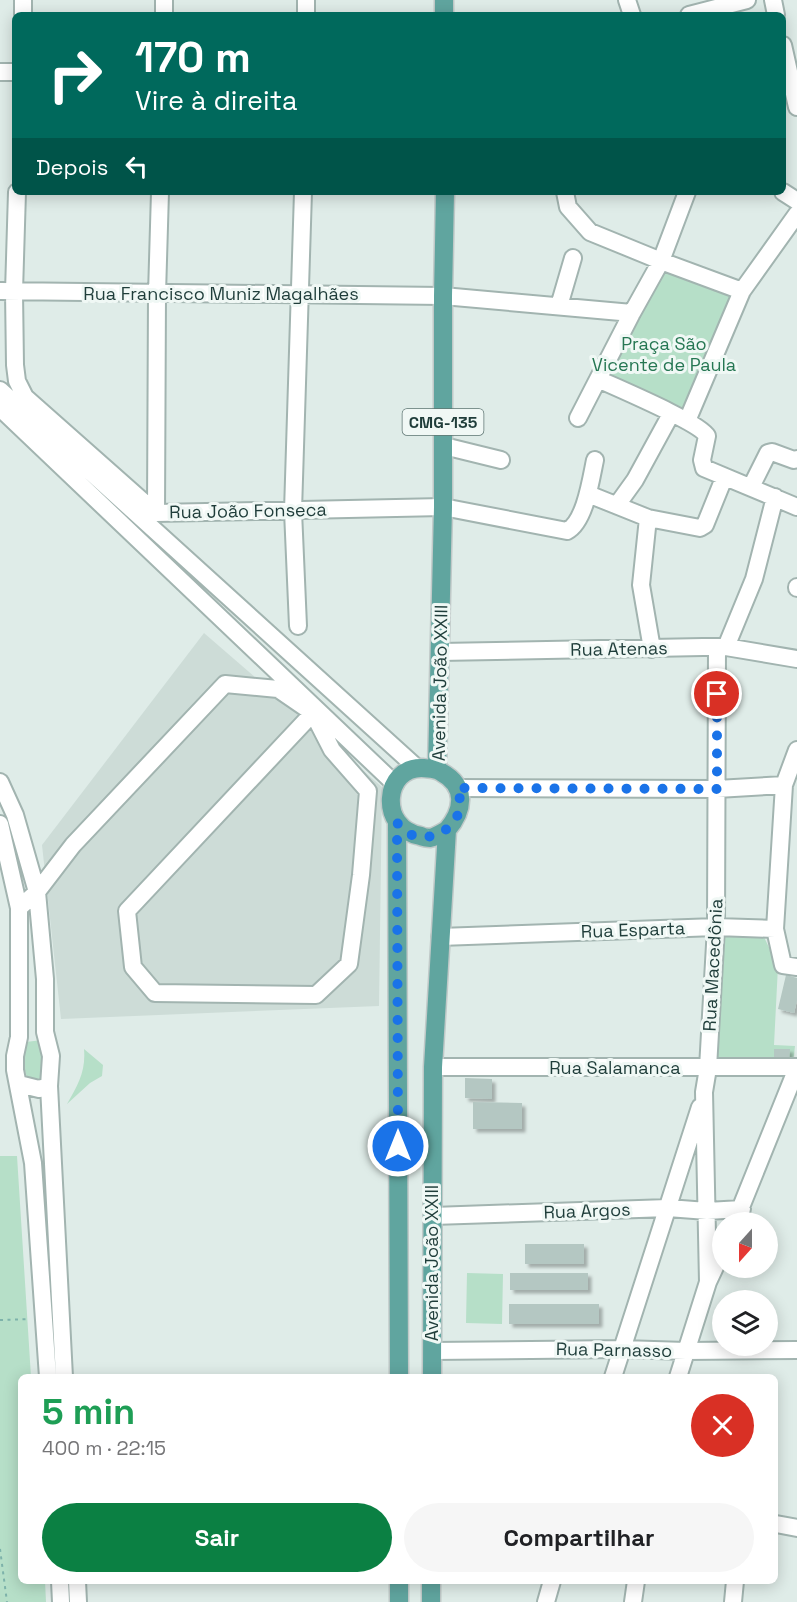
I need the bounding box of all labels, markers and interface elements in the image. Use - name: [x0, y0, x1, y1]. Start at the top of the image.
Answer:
- text: 170 m: [135, 31, 251, 84]
- icon: right: [36, 36, 114, 114]
- text: Vire à direita: [135, 83, 298, 118]
- icon: left: [120, 150, 153, 183]
- text: Depois: [36, 153, 108, 181]
- street label: Rua Francisco Muniz Magalhães: [83, 282, 359, 305]
- park label: Praça São Vicente de Paula: [592, 332, 736, 376]
- road number: CMG-135: [402, 409, 484, 435]
- street label: Rua João Fonseca: [169, 498, 327, 523]
- street label: Avenida João XXIII: [427, 605, 452, 761]
- street label: Rua Atenas: [570, 636, 668, 661]
- pin: [691, 668, 742, 719]
- icon: arrive: [700, 677, 733, 710]
- street label: Rua Macedônia: [698, 898, 727, 1032]
- street label: Rua Esparta: [580, 916, 685, 943]
- street label: Rua Salamanca: [549, 1056, 681, 1079]
- position arrow: [366, 1114, 430, 1178]
- street label: Avenida João XXIII: [420, 1185, 443, 1341]
- street label: Rua Argos: [543, 1197, 631, 1224]
- north arrow: [712, 1212, 778, 1278]
- map controls: [712, 1212, 778, 1356]
- button: layers: [712, 1290, 778, 1356]
- street label: Rua Parnasso: [556, 1337, 672, 1362]
- text: 5 min: [42, 1389, 135, 1435]
- button: close: [691, 1394, 754, 1457]
- text: 400 m · 22:15: [42, 1435, 166, 1461]
- button: Sair: [42, 1503, 392, 1572]
- button: Compartilhar: [404, 1503, 754, 1572]

